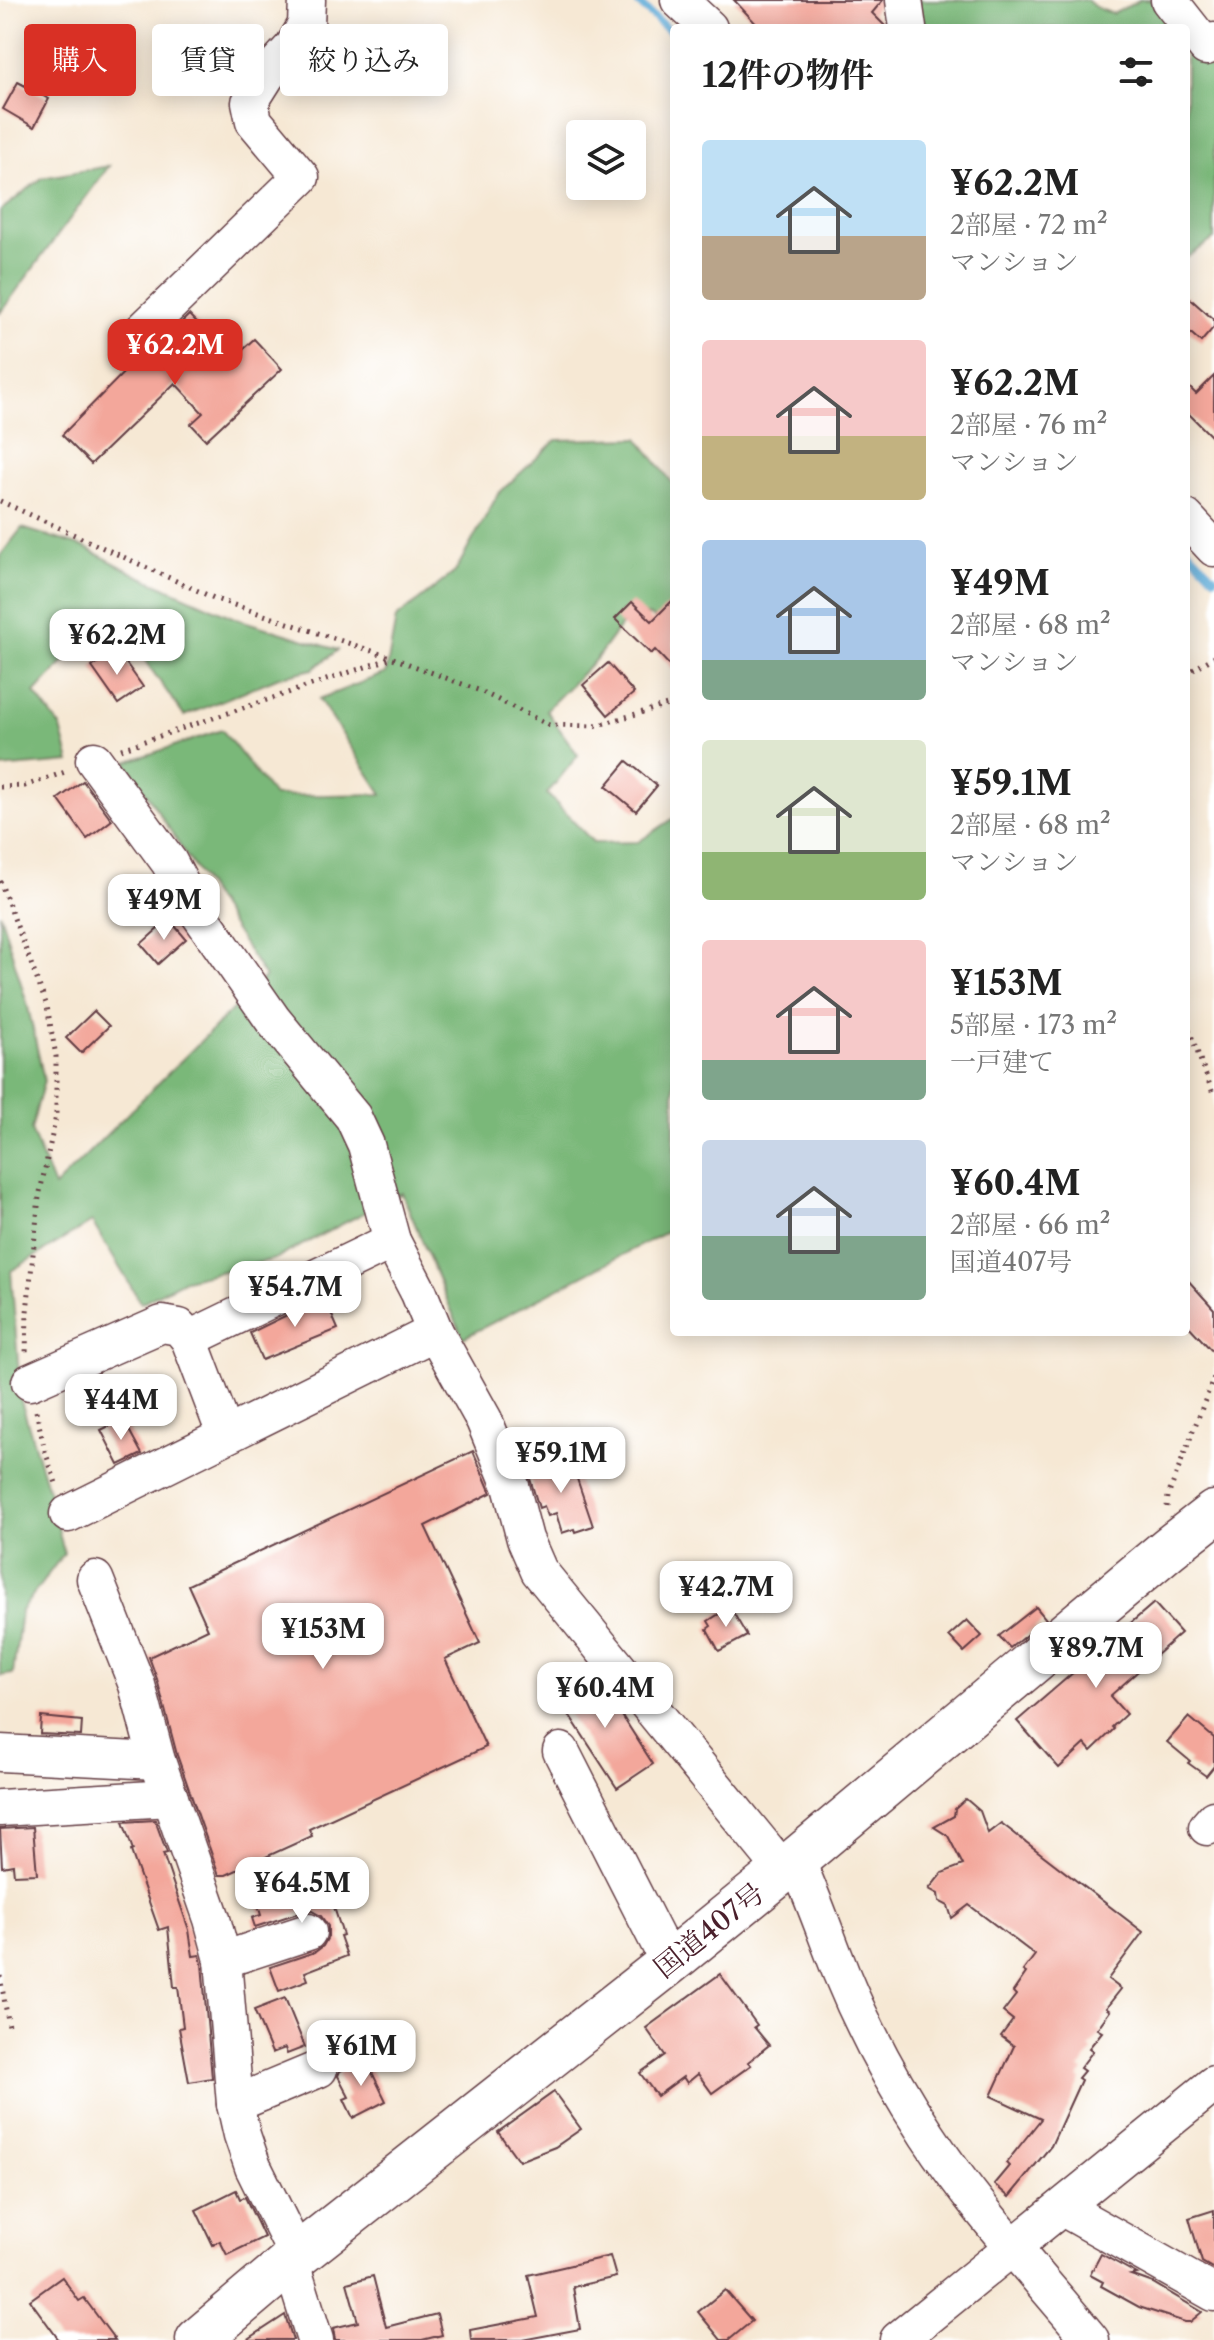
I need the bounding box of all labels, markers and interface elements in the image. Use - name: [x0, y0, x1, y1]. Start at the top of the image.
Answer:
- chip: 購入: [24, 24, 136, 96]
- chip: 賃貸: [152, 24, 264, 96]
- chip: 絞り込み: [280, 24, 448, 96]
- icon: filters: [1114, 50, 1158, 94]
- text: 12件の物件: [702, 54, 873, 96]
- map controls: [566, 120, 646, 200]
- button: layers: [566, 120, 646, 200]
- text: ¥62.2M: [950, 162, 1079, 204]
- icon: home: [766, 172, 862, 268]
- text: 2部屋 · 72 m²: [950, 209, 1108, 241]
- text: マンション: [950, 246, 1079, 278]
- pin: ¥62.2M: [110, 319, 240, 387]
- text: ¥62.2M: [126, 329, 224, 361]
- text: ¥62.2M: [950, 362, 1079, 404]
- icon: home: [766, 372, 862, 468]
- text: 2部屋 · 76 m²: [950, 409, 1107, 441]
- text: マンション: [950, 446, 1079, 478]
- text: ¥49M: [950, 562, 1050, 604]
- icon: home: [766, 572, 862, 668]
- pin: ¥62.2M: [52, 609, 182, 677]
- text: 2部屋 · 68 m²: [950, 609, 1111, 641]
- text: ¥62.2M: [68, 619, 166, 651]
- text: マンション: [950, 646, 1079, 678]
- text: ¥59.1M: [950, 762, 1072, 804]
- icon: home: [766, 772, 862, 868]
- text: 2部屋 · 68 m²: [950, 809, 1111, 841]
- text: マンション: [950, 846, 1079, 878]
- pin: ¥49M: [117, 874, 211, 942]
- text: ¥49M: [126, 884, 202, 916]
- text: ¥153M: [950, 962, 1063, 1004]
- icon: home: [766, 972, 862, 1068]
- text: 5部屋 · 173 m²: [950, 1009, 1117, 1041]
- text: 一戸建て: [950, 1046, 1054, 1078]
- text: ¥60.4M: [950, 1162, 1081, 1204]
- icon: home: [766, 1172, 862, 1268]
- text: 2部屋 · 66 m²: [950, 1209, 1110, 1241]
- text: 国道407号: [950, 1246, 1072, 1278]
- pin: ¥54.7M: [230, 1261, 360, 1329]
- text: ¥54.7M: [247, 1271, 343, 1303]
- pin: ¥44M: [74, 1374, 168, 1442]
- text: ¥44M: [83, 1384, 159, 1416]
- pin: ¥59.1M: [496, 1427, 626, 1495]
- text: ¥59.1M: [514, 1437, 608, 1469]
- pin: ¥42.7M: [661, 1561, 791, 1629]
- text: ¥42.7M: [678, 1571, 774, 1603]
- pin: ¥153M: [267, 1603, 379, 1671]
- text: ¥153M: [280, 1613, 366, 1645]
- pin: ¥89.7M: [1031, 1622, 1161, 1690]
- text: ¥89.7M: [1048, 1632, 1144, 1664]
- pin: ¥60.4M: [540, 1662, 670, 1730]
- text: ¥60.4M: [555, 1672, 655, 1704]
- pin: ¥64.5M: [237, 1857, 367, 1925]
- text: ¥64.5M: [253, 1867, 351, 1899]
- street label: 国道407号: [647, 1875, 771, 1985]
- pin: ¥61M: [314, 2020, 408, 2088]
- text: ¥61M: [325, 2030, 397, 2062]

